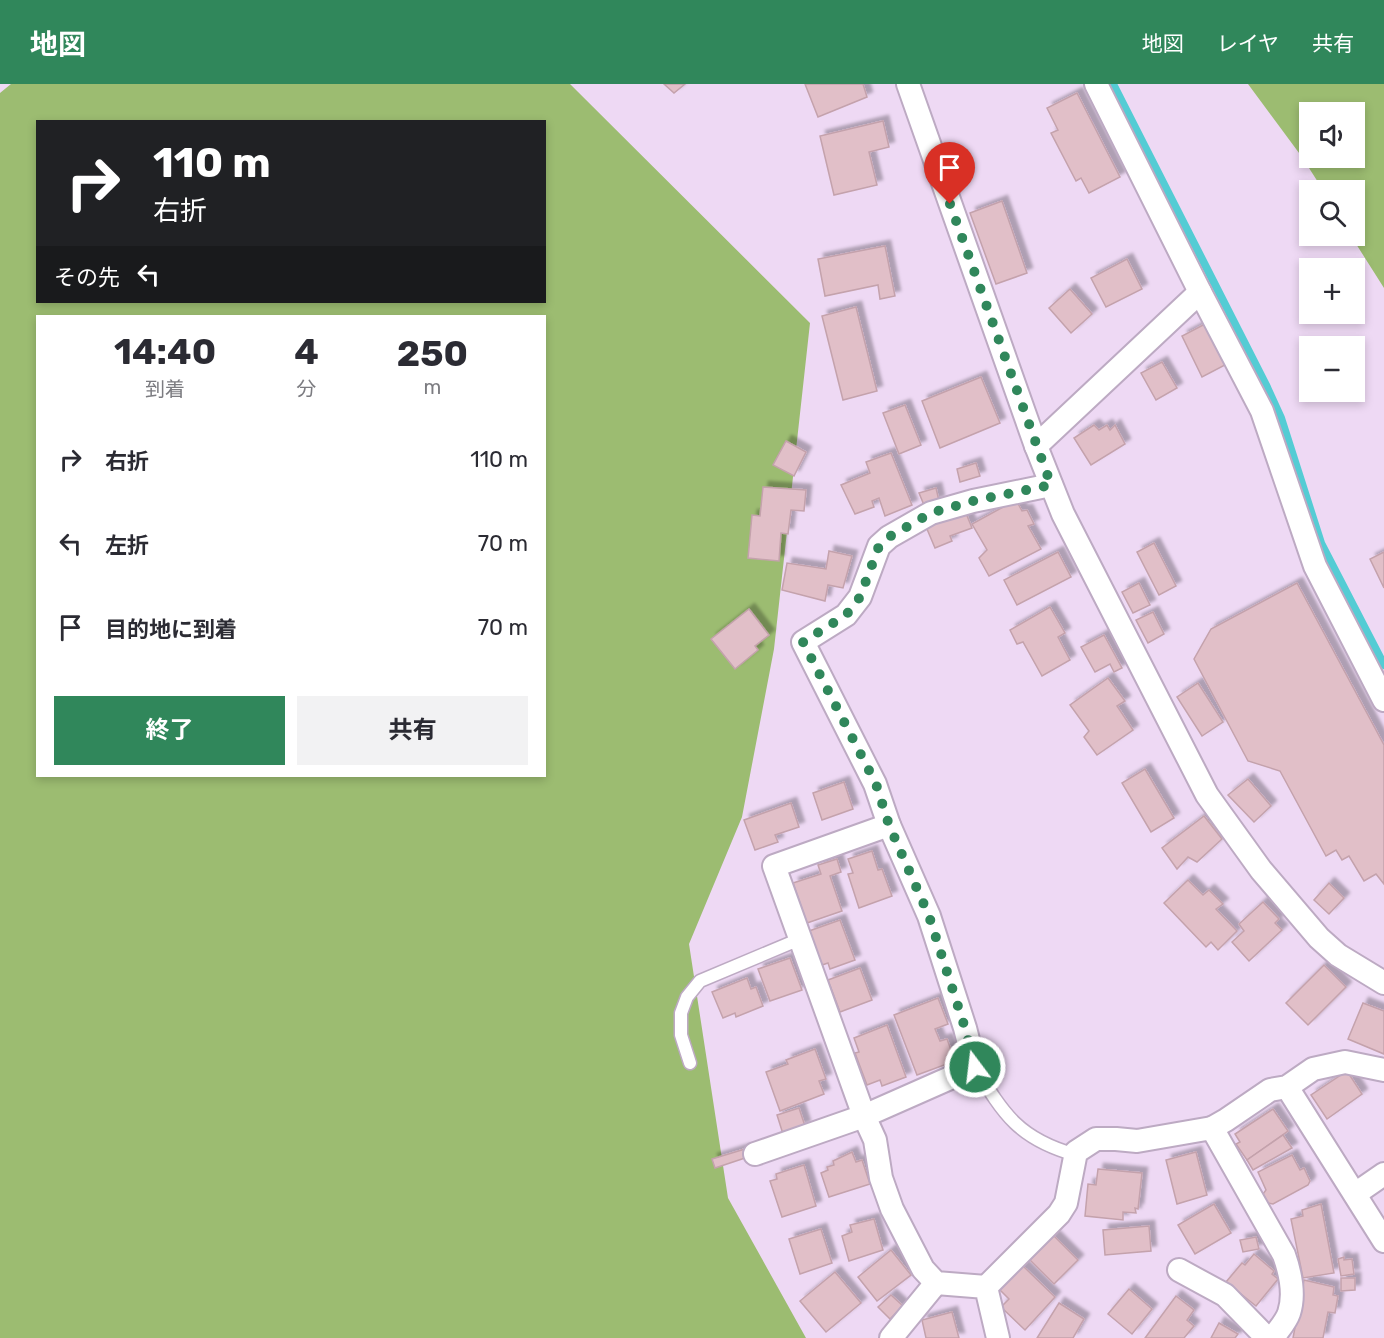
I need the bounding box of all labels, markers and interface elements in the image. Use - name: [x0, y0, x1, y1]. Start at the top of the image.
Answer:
- text: 地図: [30, 28, 86, 61]
- text: 地図: [1142, 31, 1184, 56]
- text: レイヤ: [1217, 31, 1279, 56]
- text: 共有: [1312, 31, 1354, 56]
- map controls: [1299, 102, 1365, 402]
- button: sound: [1299, 102, 1365, 168]
- text: 110 m: [153, 138, 271, 188]
- pin: [924, 142, 975, 204]
- icon: right: [54, 144, 132, 222]
- icon: arrive: [933, 151, 966, 184]
- button: search: [1299, 180, 1365, 246]
- text: 右折: [153, 195, 207, 227]
- icon: left: [132, 258, 165, 291]
- button: +: [1299, 258, 1365, 324]
- text: その先: [54, 264, 120, 291]
- text: 14:40: [114, 330, 216, 373]
- text: 4: [294, 330, 319, 373]
- text: 250: [397, 332, 468, 375]
- button: −: [1299, 336, 1365, 402]
- text: m: [423, 375, 441, 399]
- text: 到着: [145, 377, 185, 401]
- text: 分: [296, 377, 316, 401]
- icon: right: [54, 443, 87, 476]
- text: 110 m: [470, 446, 528, 473]
- text: 右折: [105, 448, 149, 475]
- icon: left: [54, 527, 87, 560]
- text: 70 m: [478, 530, 528, 557]
- text: 左折: [105, 532, 149, 559]
- icon: arrive: [54, 611, 87, 644]
- text: 70 m: [478, 614, 528, 641]
- text: 目的地に到着: [105, 616, 237, 643]
- button: 終了: [54, 696, 285, 765]
- button: 共有: [297, 696, 528, 765]
- position arrow: [943, 1035, 1007, 1099]

